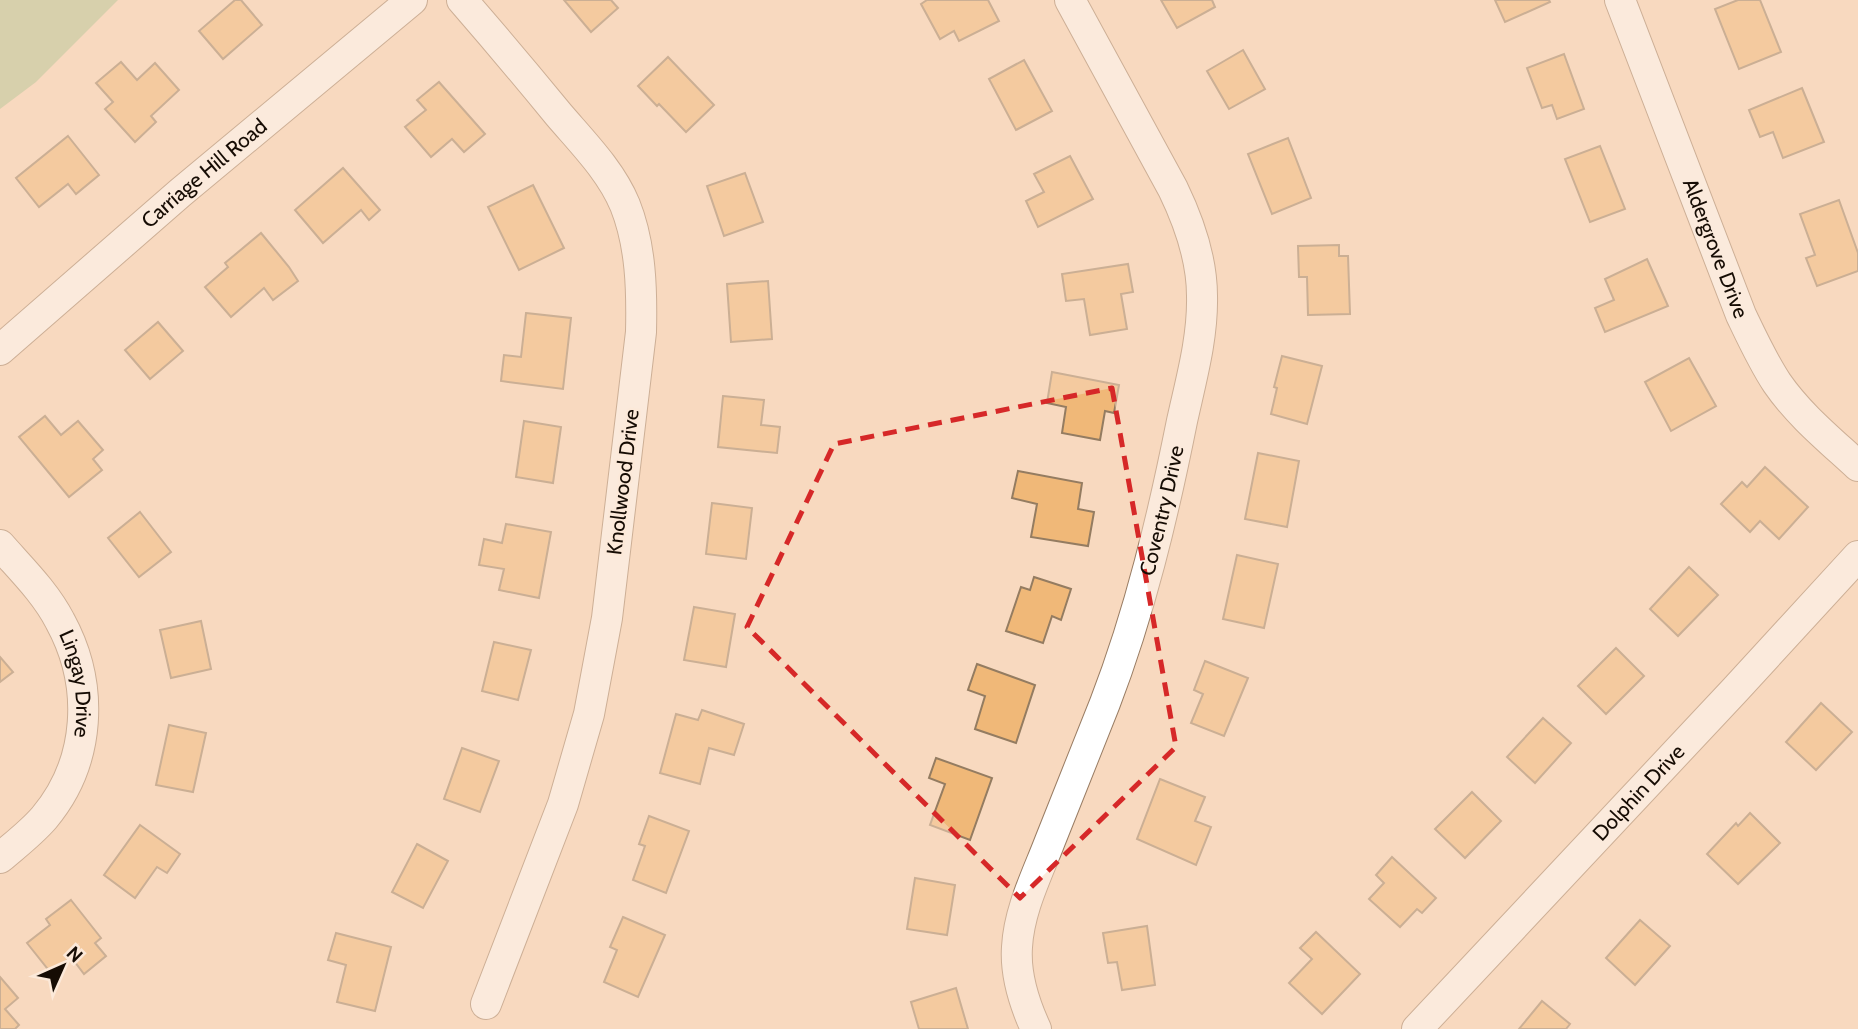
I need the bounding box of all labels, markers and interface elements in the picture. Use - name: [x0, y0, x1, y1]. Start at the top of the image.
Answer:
- street label: Carriage Hill Road: [136, 113, 272, 233]
- street label: Aldergrove Drive: [1678, 175, 1754, 322]
- street label: Knollwood Drive: [601, 407, 644, 556]
- street label: Coventry Drive: [1134, 443, 1189, 578]
- street label: Lingay Drive: [54, 626, 96, 739]
- street label: Dolphin Drive: [1587, 739, 1690, 846]
- north arrow: [28, 931, 98, 1001]
- text: N: [62, 941, 88, 967]

